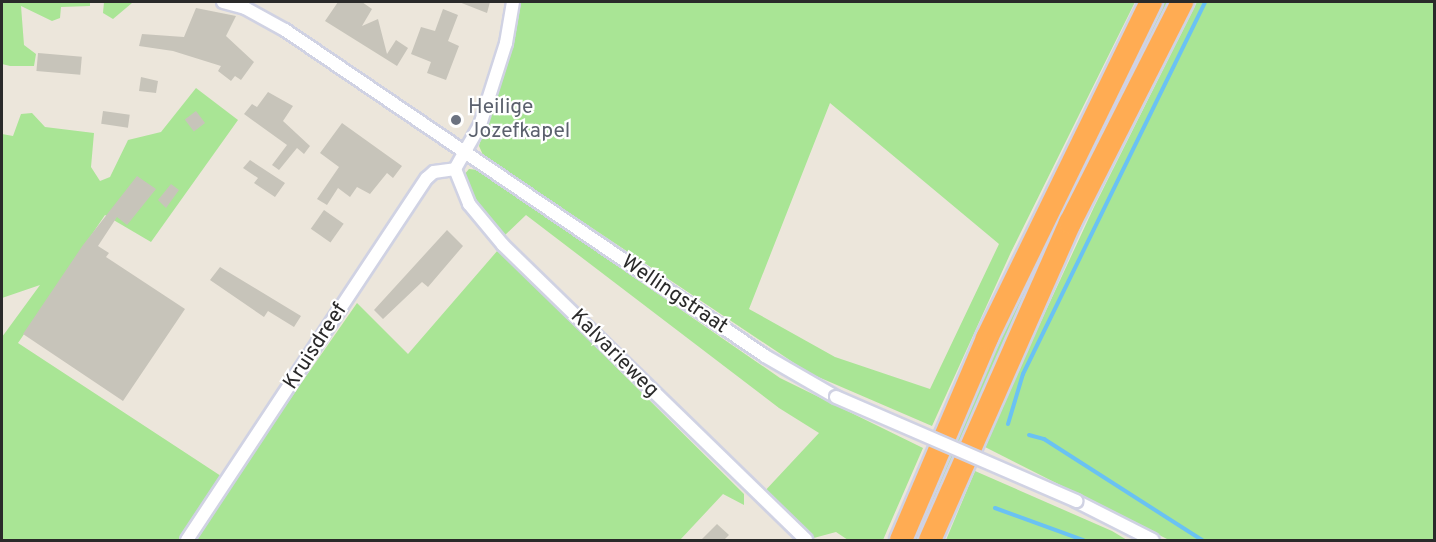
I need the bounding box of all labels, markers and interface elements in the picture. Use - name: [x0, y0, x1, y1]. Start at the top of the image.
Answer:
- place label: Heilige Jozefkapel: [468, 95, 570, 145]
- marker: Heilige Jozefkapel: [449, 113, 463, 127]
- street label: Wellingstraat: [616, 250, 732, 340]
- street label: Kruisdreef: [279, 299, 353, 395]
- street label: Kalvarieweg: [565, 305, 663, 403]

